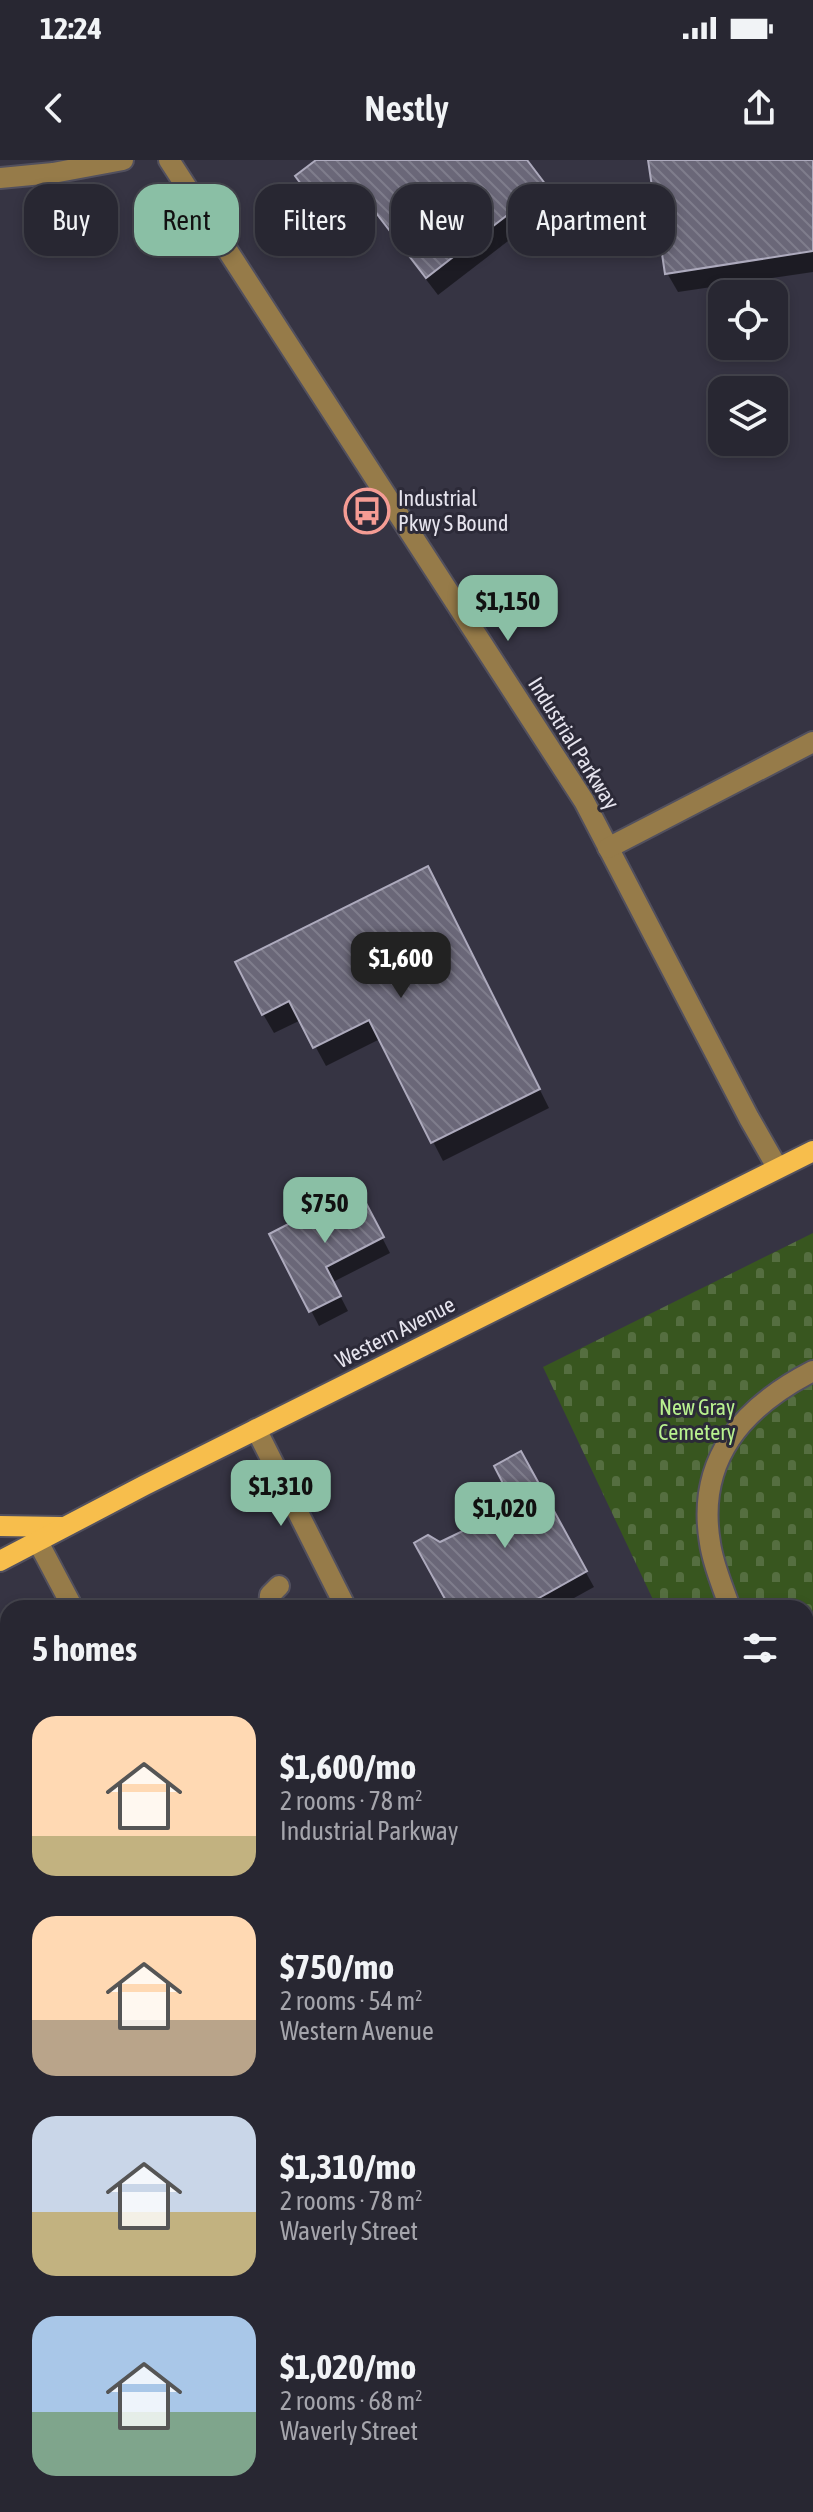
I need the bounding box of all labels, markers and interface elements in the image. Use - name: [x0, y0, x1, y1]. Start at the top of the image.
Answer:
- text: 12:24: [40, 11, 102, 45]
- icon: back: [32, 86, 76, 130]
- icon: share: [737, 86, 781, 130]
- text: Nestly: [364, 87, 449, 129]
- chip: Buy: [24, 184, 118, 256]
- chip: Rent: [134, 184, 239, 256]
- chip: Filters: [255, 184, 375, 256]
- chip: New: [391, 184, 492, 256]
- chip: Apartment: [508, 184, 675, 256]
- map controls: [708, 280, 788, 456]
- button: locate: [708, 280, 788, 360]
- button: layers: [708, 376, 788, 456]
- place label: Industrial Pkwy S Bound: [398, 485, 508, 536]
- bus stop icon: Industrial Pkwy S Bound: [343, 487, 391, 535]
- pin: $1,150: [443, 575, 573, 643]
- text: $1,150: [476, 586, 540, 616]
- street label: Industrial Parkway: [523, 672, 625, 814]
- pin: $1,600: [336, 932, 466, 1000]
- text: $1,600: [369, 943, 433, 973]
- pin: $750: [278, 1177, 372, 1245]
- text: $750: [301, 1188, 349, 1218]
- street label: Western Avenue: [331, 1291, 459, 1373]
- park label: New Gray Cemetery: [658, 1394, 736, 1445]
- pin: $1,310: [216, 1460, 346, 1528]
- text: $1,310: [249, 1471, 313, 1501]
- pin: $1,020: [440, 1482, 570, 1550]
- text: $1,020: [473, 1493, 537, 1523]
- icon: filters: [738, 1626, 782, 1670]
- text: 5 homes: [32, 1629, 137, 1668]
- text: $1,600/mo: [280, 1747, 416, 1786]
- icon: home: [96, 1748, 192, 1844]
- text: 2 rooms · 78 m²: [280, 1786, 422, 1816]
- text: Industrial Parkway: [280, 1816, 458, 1846]
- text: $750/mo: [280, 1947, 394, 1986]
- icon: home: [96, 1948, 192, 2044]
- text: 2 rooms · 54 m²: [280, 1986, 422, 2016]
- text: Western Avenue: [280, 2016, 434, 2046]
- text: $1,310/mo: [280, 2147, 416, 2186]
- icon: home: [96, 2148, 192, 2244]
- text: 2 rooms · 78 m²: [280, 2186, 422, 2216]
- text: Waverly Street: [280, 2216, 418, 2246]
- text: $1,020/mo: [280, 2347, 416, 2386]
- icon: home: [96, 2348, 192, 2444]
- text: 2 rooms · 68 m²: [280, 2386, 422, 2416]
- text: Waverly Street: [280, 2416, 418, 2446]

